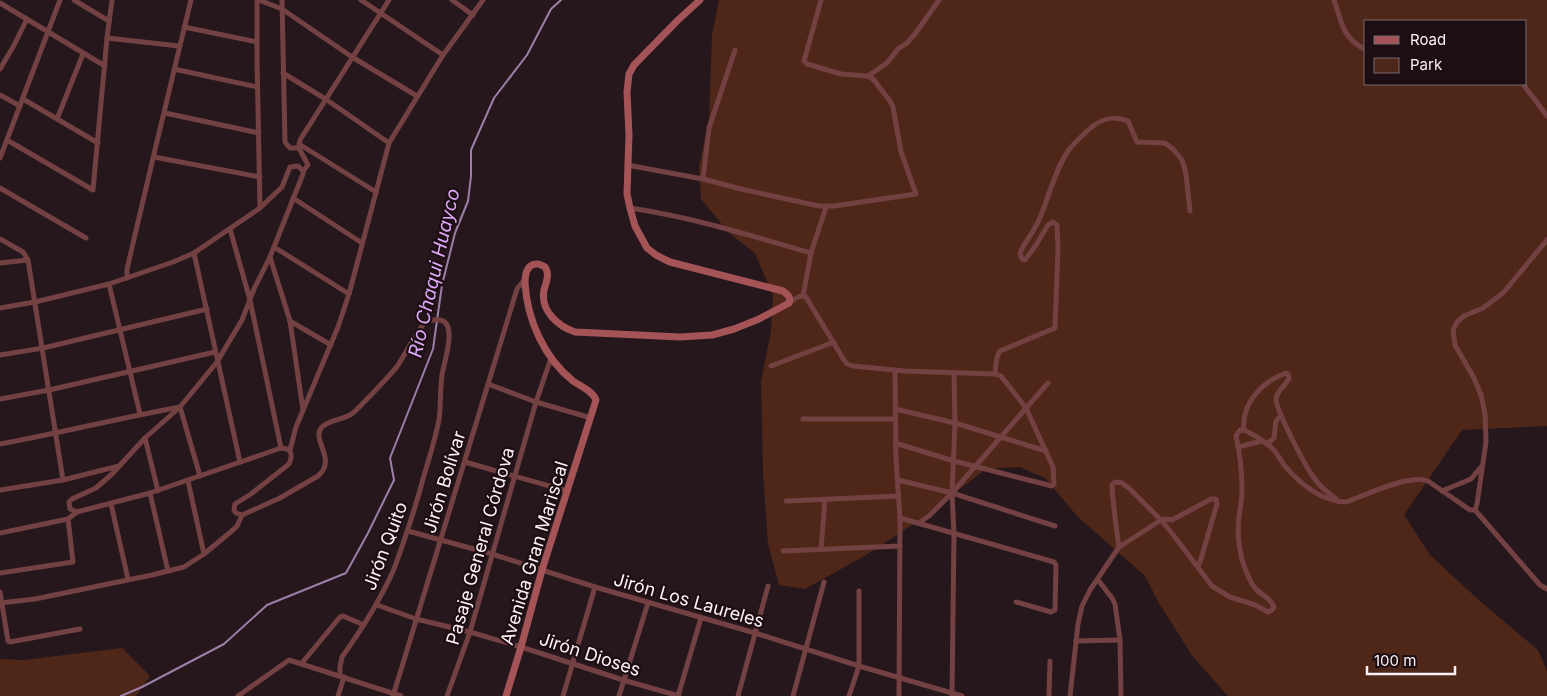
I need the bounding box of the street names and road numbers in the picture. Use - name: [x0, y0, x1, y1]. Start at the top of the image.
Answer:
- street label: Jirón Bolívar: [418, 428, 470, 536]
- street label: Pasaje General Córdova: [442, 445, 518, 647]
- street label: Avenida Gran Mariscal: [496, 459, 572, 647]
- street label: Jirón Quito: [359, 499, 411, 593]
- street label: Jirón Los Laureles: [611, 568, 767, 632]
- street label: Jirón Dioses: [537, 628, 643, 680]

